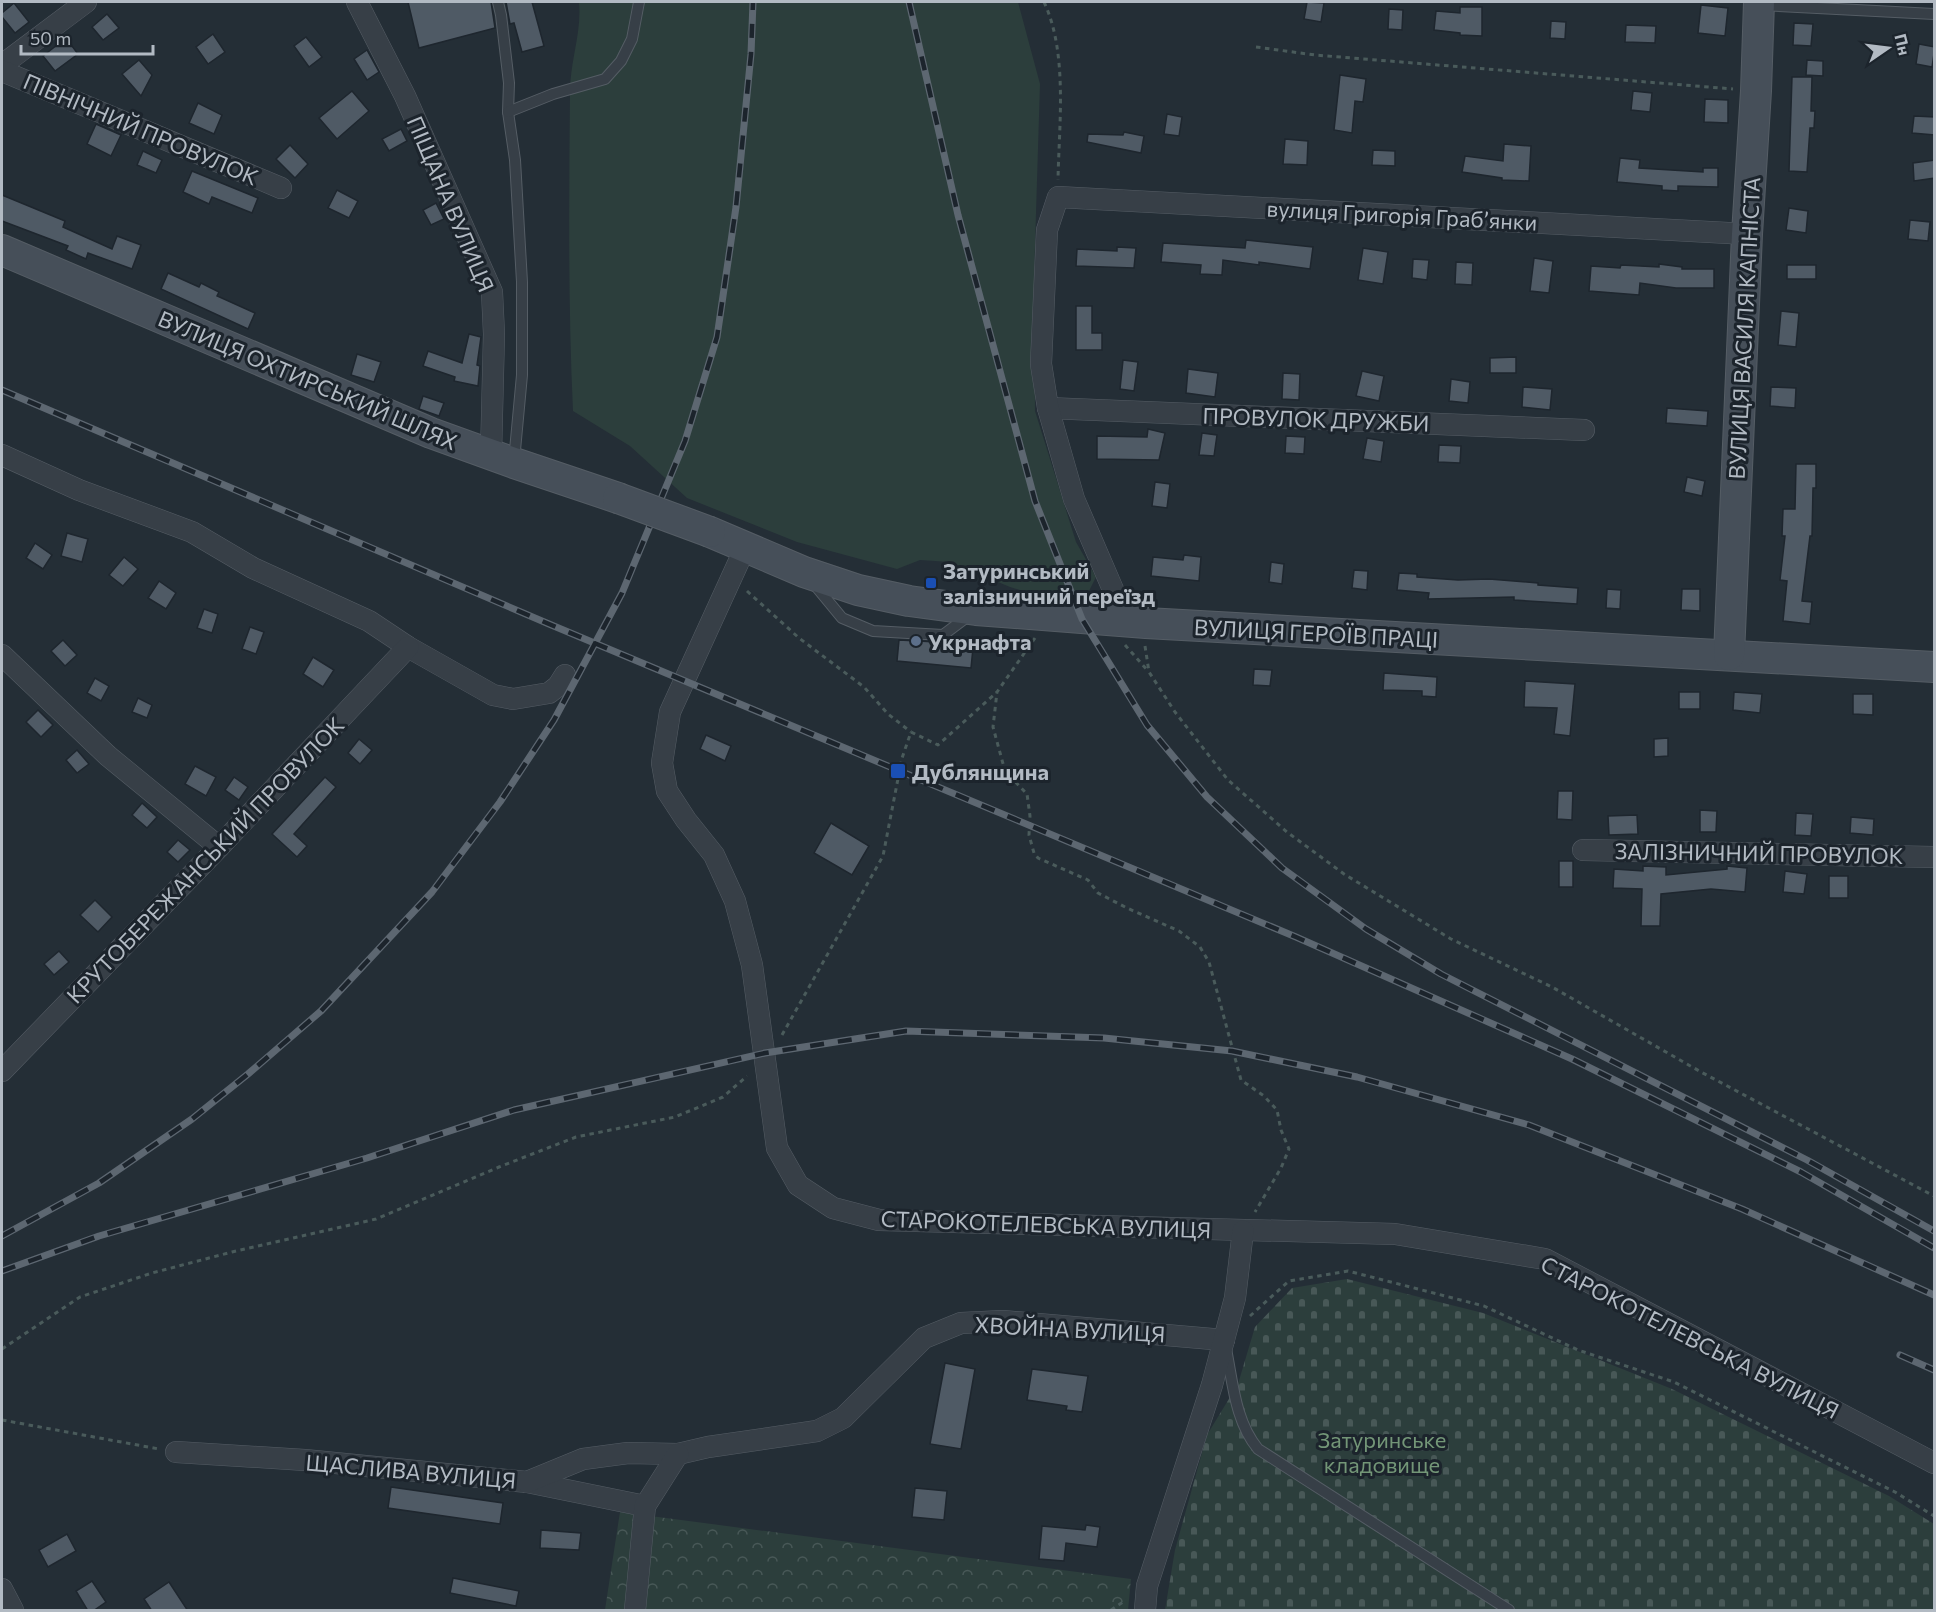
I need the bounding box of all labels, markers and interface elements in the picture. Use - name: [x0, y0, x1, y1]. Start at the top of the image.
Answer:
- scale bar: [21, 18, 153, 56]
- north arrow: [1858, 18, 1918, 78]
- text: 50 m: [30, 27, 71, 49]
- text: Пн: [1891, 32, 1915, 57]
- street label: ПІВНІЧНИЙ ПРОВУЛОК: [20, 67, 263, 191]
- street label: ПІЩАНА ВУЛИЦЯ: [402, 112, 500, 296]
- street label: ВУЛИЦЯ ВАСИЛЯ КАПНІСТА: [1723, 176, 1765, 480]
- street label: вулиця Григорія Грабʼянки: [1266, 194, 1538, 236]
- street label: ВУЛИЦЯ ОХТИРСЬКИЙ ШЛЯХ: [154, 305, 462, 455]
- street label: ПРОВУЛОК ДРУЖБИ: [1202, 402, 1430, 436]
- place label: Затуринський залізничний переїзд: [943, 557, 1156, 609]
- marker: Затуринський залізничний переїзд: [924, 576, 938, 590]
- street label: ВУЛИЦЯ ГЕРОЇВ ПРАЦІ: [1193, 613, 1439, 653]
- place label: Укрнафта: [928, 628, 1032, 655]
- marker: Укрнафта: [909, 634, 923, 648]
- street label: КРУТОБЕРЕЖАНСЬКИЙ ПРОВУЛОК: [61, 711, 350, 1009]
- place label: Дублянщина: [912, 758, 1049, 785]
- marker: Дублянщина: [889, 762, 907, 780]
- street label: ЗАЛІЗНИЧНИЙ ПРОВУЛОК: [1614, 837, 1904, 869]
- street label: СТАРОКОТЕЛЕВСЬКА ВУЛИЦЯ: [880, 1205, 1212, 1243]
- street label: СТАРОКОТЕЛЕВСЬКА ВУЛИЦЯ: [1536, 1250, 1844, 1424]
- street label: ХВОЙНА ВУЛИЦЯ: [974, 1311, 1166, 1347]
- park label: Затуринське кладовище: [1318, 1426, 1446, 1478]
- street label: ЩАСЛИВА ВУЛИЦЯ: [305, 1448, 517, 1494]

